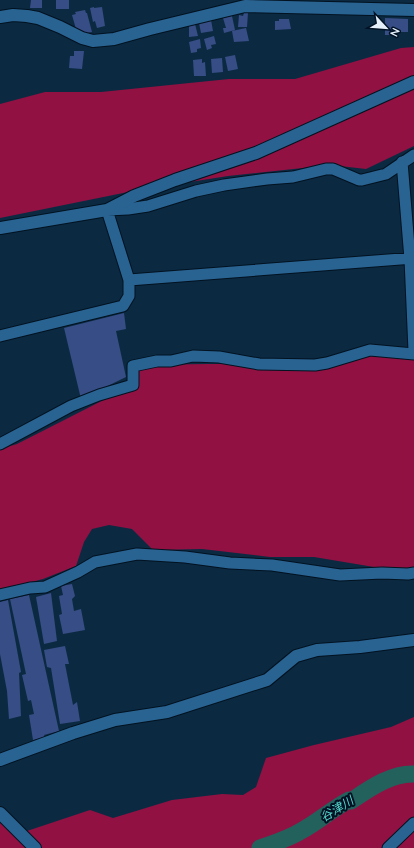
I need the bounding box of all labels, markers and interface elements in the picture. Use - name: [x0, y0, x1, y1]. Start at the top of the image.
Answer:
- north arrow: [366, 8, 406, 48]
- text: N: [387, 26, 403, 39]
- water label: 谷津川: [317, 792, 358, 824]

